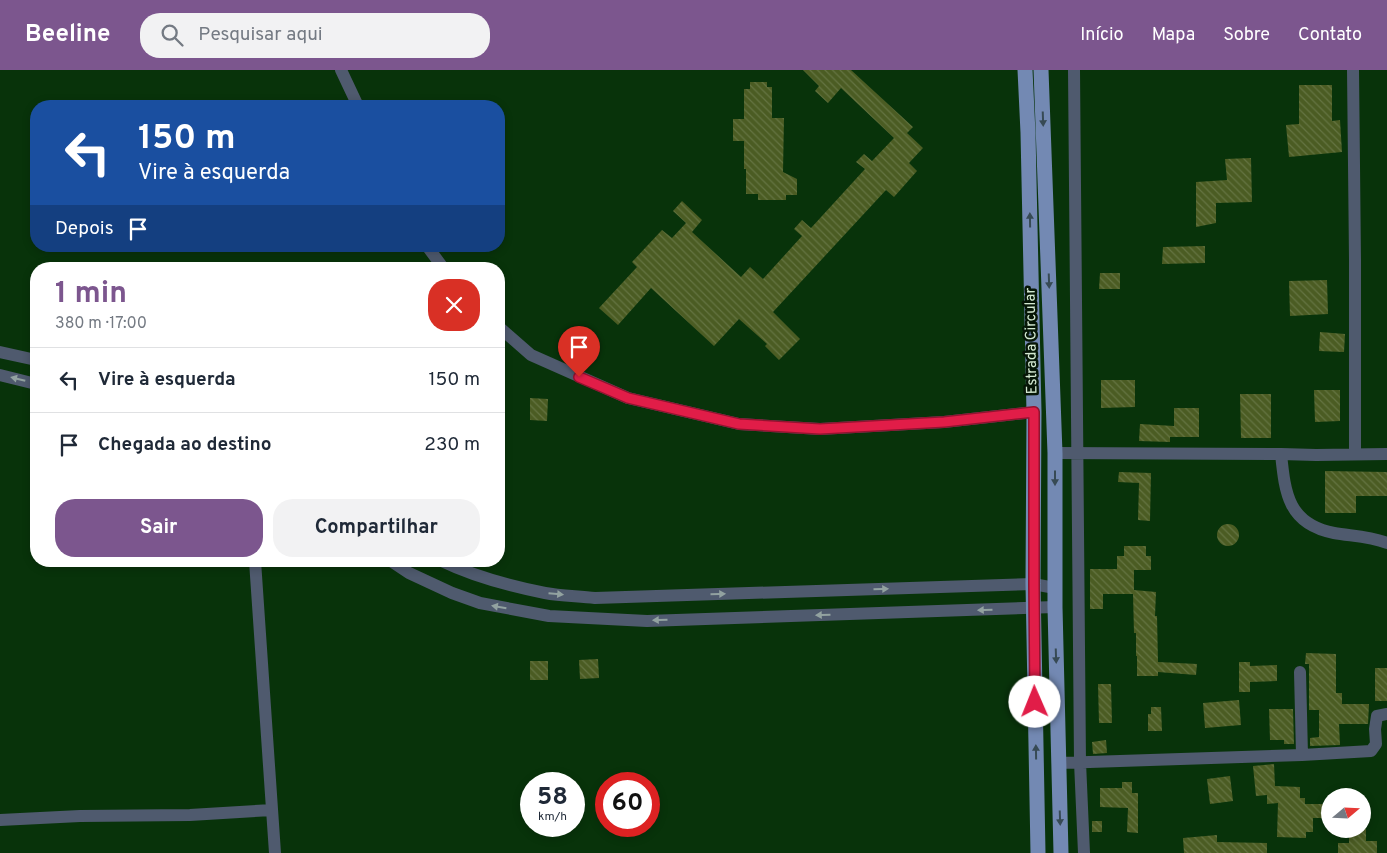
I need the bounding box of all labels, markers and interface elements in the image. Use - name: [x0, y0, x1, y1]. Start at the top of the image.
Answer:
- search box: [140, 13, 490, 58]
- text: Beeline: [25, 20, 110, 50]
- icon: search: [158, 21, 186, 49]
- text: Pesquisar aqui: [198, 23, 323, 47]
- text: Início: [1080, 24, 1124, 47]
- text: Mapa: [1152, 24, 1195, 47]
- text: Sobre: [1223, 24, 1270, 47]
- text: Contato: [1298, 24, 1362, 47]
- one-way arrow: [1039, 111, 1047, 127]
- text: 150 m: [138, 117, 236, 161]
- icon: left: [55, 120, 120, 185]
- text: Vire à esquerda: [138, 160, 290, 187]
- one-way arrow: [1026, 212, 1034, 228]
- icon: arrive: [124, 215, 152, 243]
- text: Depois: [55, 217, 114, 241]
- one-way arrow: [1045, 273, 1053, 289]
- text: 1 min: [55, 276, 127, 313]
- button: close: [428, 279, 480, 331]
- street label: Estrada Circular: [1022, 287, 1042, 395]
- text: 380 m · 17:00: [55, 314, 147, 334]
- pin: [558, 326, 600, 377]
- icon: arrive: [565, 333, 593, 361]
- icon: left: [55, 366, 83, 394]
- text: Vire à esquerda: [98, 368, 236, 392]
- text: 150 m: [428, 368, 480, 392]
- one-way arrow: [11, 375, 26, 383]
- icon: arrive: [55, 431, 83, 459]
- text: Chegada ao destino: [98, 433, 272, 457]
- text: 230 m: [424, 433, 480, 457]
- one-way arrow: [1051, 471, 1059, 487]
- button: Sair: [55, 499, 263, 557]
- button: Compartilhar: [273, 499, 480, 557]
- one-way arrow: [873, 585, 889, 593]
- one-way arrow: [548, 590, 564, 598]
- one-way arrow: [711, 590, 727, 598]
- one-way arrow: [490, 602, 506, 610]
- one-way arrow: [977, 606, 993, 614]
- one-way arrow: [814, 611, 830, 619]
- one-way arrow: [652, 616, 668, 624]
- one-way arrow: [1052, 648, 1060, 664]
- position arrow: [1008, 675, 1060, 727]
- one-way arrow: [1032, 744, 1040, 760]
- speed limit sign: 60: [595, 772, 660, 837]
- text: 58: [537, 782, 568, 814]
- north arrow: [1321, 788, 1371, 838]
- map controls: [1321, 788, 1371, 838]
- text: km/h: [538, 809, 567, 825]
- one-way arrow: [1057, 811, 1065, 827]

